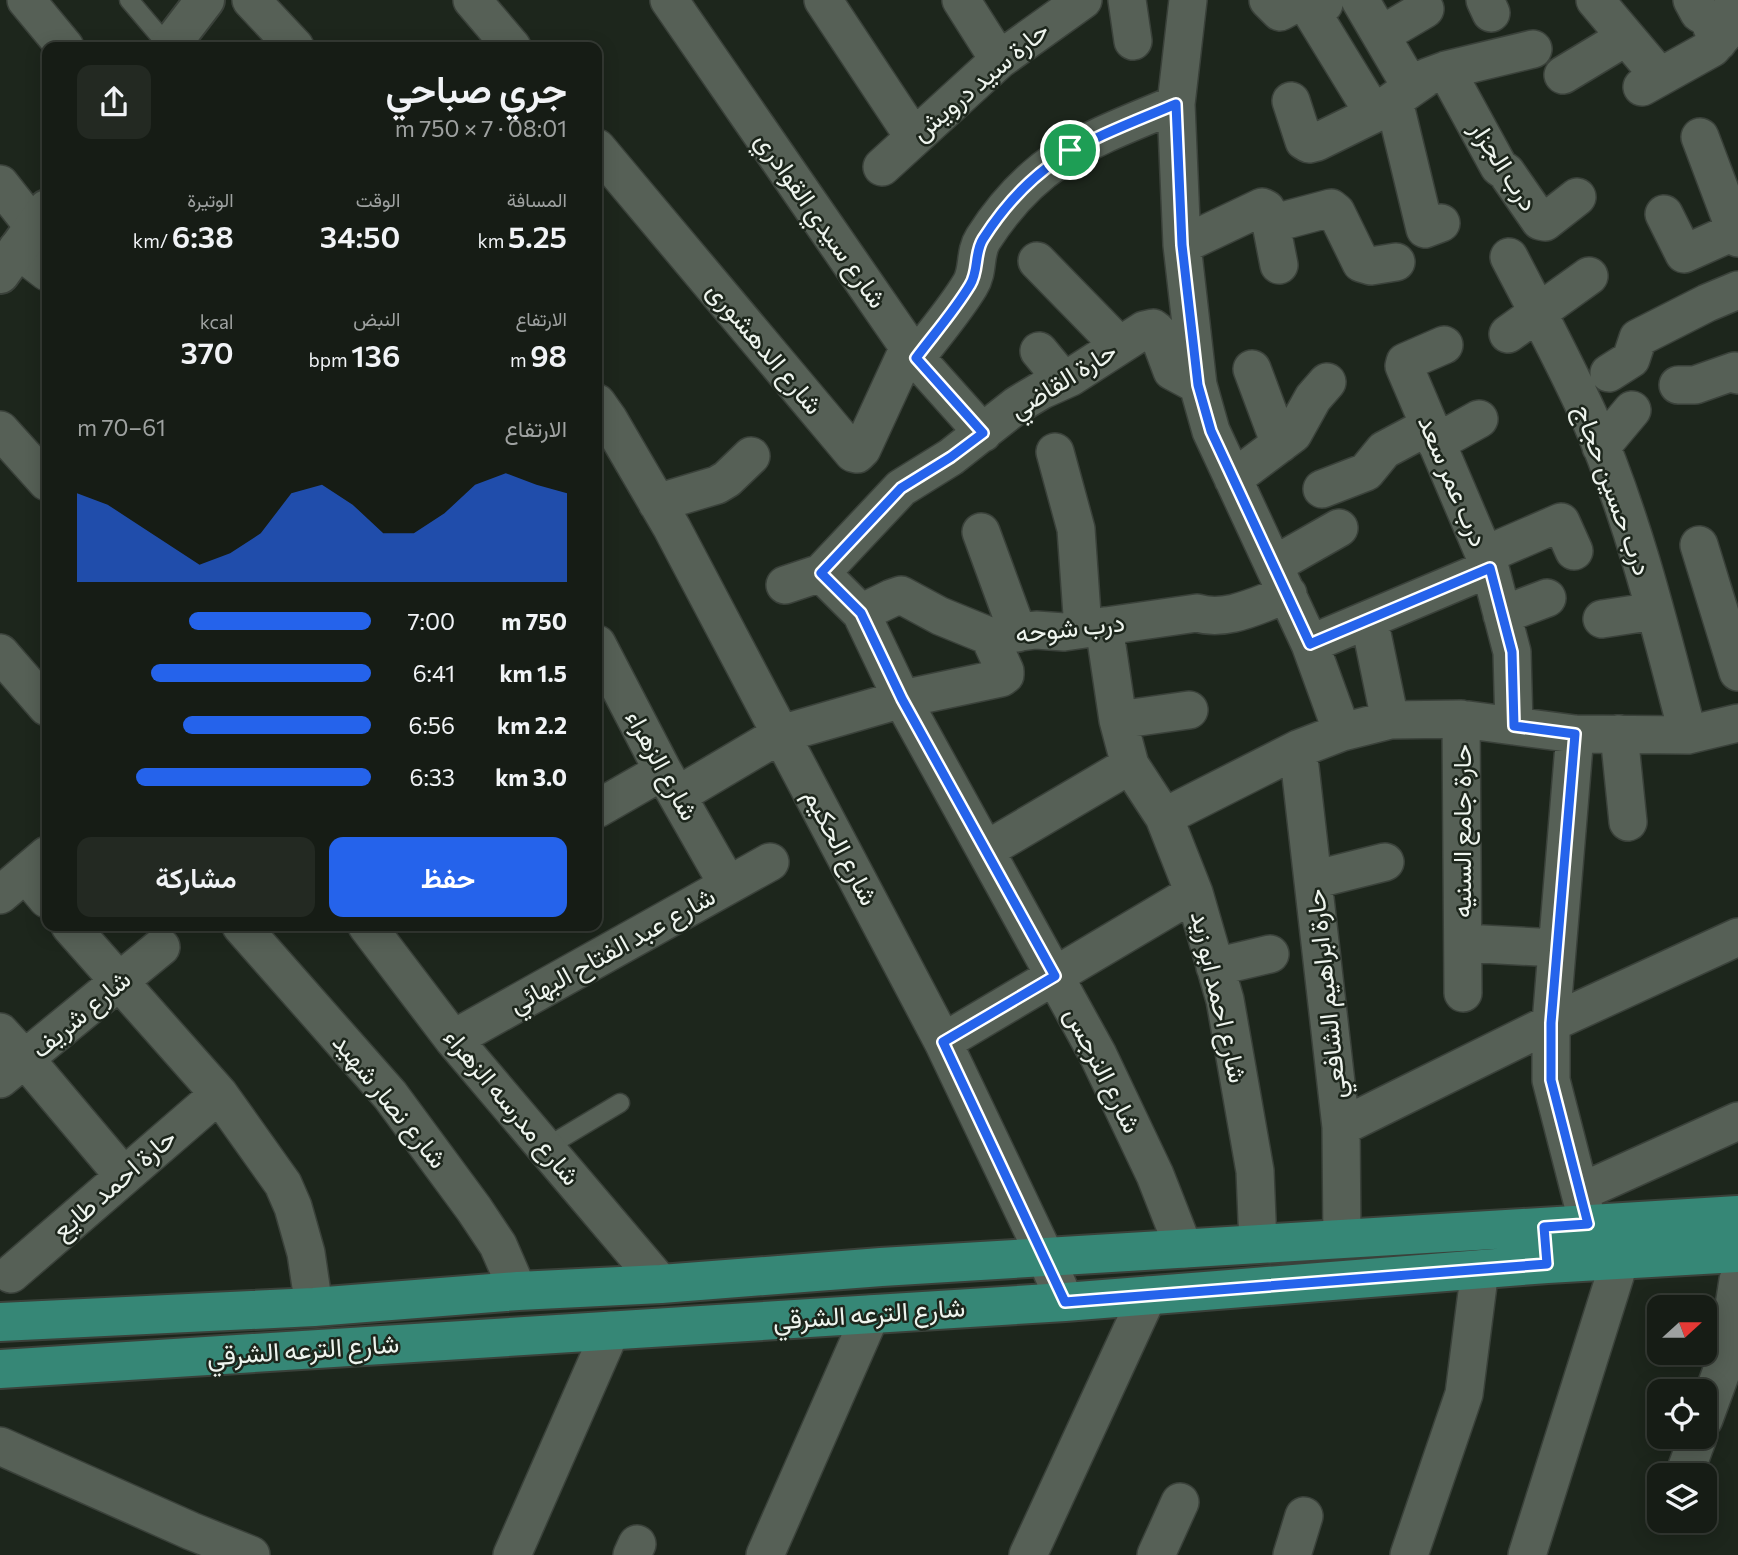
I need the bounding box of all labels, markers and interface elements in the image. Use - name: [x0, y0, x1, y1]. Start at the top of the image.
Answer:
- street label: حارة سيد درويش: [904, 13, 1055, 148]
- text: جري صباحي: [385, 64, 567, 111]
- button: share: [77, 65, 151, 139]
- street label: درب الجزار: [1462, 113, 1546, 217]
- text: 08:01 · 7 × 750 m: [395, 114, 567, 142]
- pin: [1040, 120, 1100, 180]
- street label: شارع سيدي القوادري: [744, 125, 895, 317]
- icon: arrive: [1051, 131, 1089, 169]
- text: الوتيرة: [187, 188, 234, 211]
- text: الوقت: [356, 188, 400, 211]
- text: المسافة: [507, 188, 567, 211]
- text: 6:38: [172, 217, 234, 254]
- text: 34:50: [320, 217, 400, 254]
- text: 5.25: [508, 217, 567, 254]
- text: /km: [133, 229, 172, 252]
- text: km: [478, 229, 508, 252]
- street label: شارع الدهشورى: [699, 274, 831, 422]
- text: النبض: [353, 307, 400, 330]
- text: الارتفاع: [515, 307, 567, 330]
- text: kcal: [200, 310, 234, 333]
- text: 370: [181, 333, 234, 370]
- street label: حارة القاضي: [1003, 334, 1125, 430]
- text: 136: [351, 336, 400, 373]
- text: 98: [530, 336, 567, 373]
- text: bpm: [309, 348, 351, 371]
- text: m: [510, 348, 530, 371]
- street label: درب حسين حجاج: [1565, 400, 1660, 581]
- street label: درب عمر سعد: [1411, 410, 1496, 552]
- text: 61–70 m: [77, 413, 166, 441]
- text: الارتفاع: [505, 414, 567, 442]
- street label: درب شوحه: [1014, 605, 1126, 650]
- text: 7:00: [407, 607, 455, 635]
- text: 750 m: [501, 607, 567, 635]
- text: 6:41: [413, 659, 455, 687]
- text: 1.5 km: [499, 659, 567, 687]
- street label: شارع الزهراء: [617, 704, 706, 827]
- text: 6:56: [408, 711, 455, 739]
- text: 2.2 km: [497, 711, 567, 739]
- street label: حارة جامع السنيه: [1445, 744, 1480, 918]
- text: 6:33: [409, 763, 455, 791]
- text: 3.0 km: [495, 763, 567, 791]
- street label: شارع الحكيم: [795, 783, 886, 912]
- button: مشاركة: [77, 837, 315, 917]
- button: حفظ: [329, 837, 567, 917]
- street label: شارع عبد الفتاح البهائي: [503, 879, 723, 1024]
- street label: حارة ابراهيم الشافعي: [1298, 887, 1358, 1101]
- street label: شارع احمد ابو زيد: [1182, 908, 1255, 1087]
- street label: شارع شريف: [24, 962, 139, 1066]
- street label: شارع النرجس: [1056, 1001, 1149, 1139]
- street label: شارع مدرسه الزهراء: [435, 1021, 588, 1193]
- street label: شارع نصار شهيد: [324, 1026, 455, 1176]
- street label: حارة احمد طايع: [45, 1121, 184, 1248]
- street label: شارع الترعه الشرقي: [772, 1290, 967, 1342]
- north arrow: [1647, 1295, 1717, 1365]
- map controls: [1647, 1295, 1717, 1533]
- street label: شارع الترعه الشرقي: [206, 1326, 401, 1378]
- button: locate: [1647, 1379, 1717, 1449]
- button: layers: [1647, 1463, 1717, 1533]

